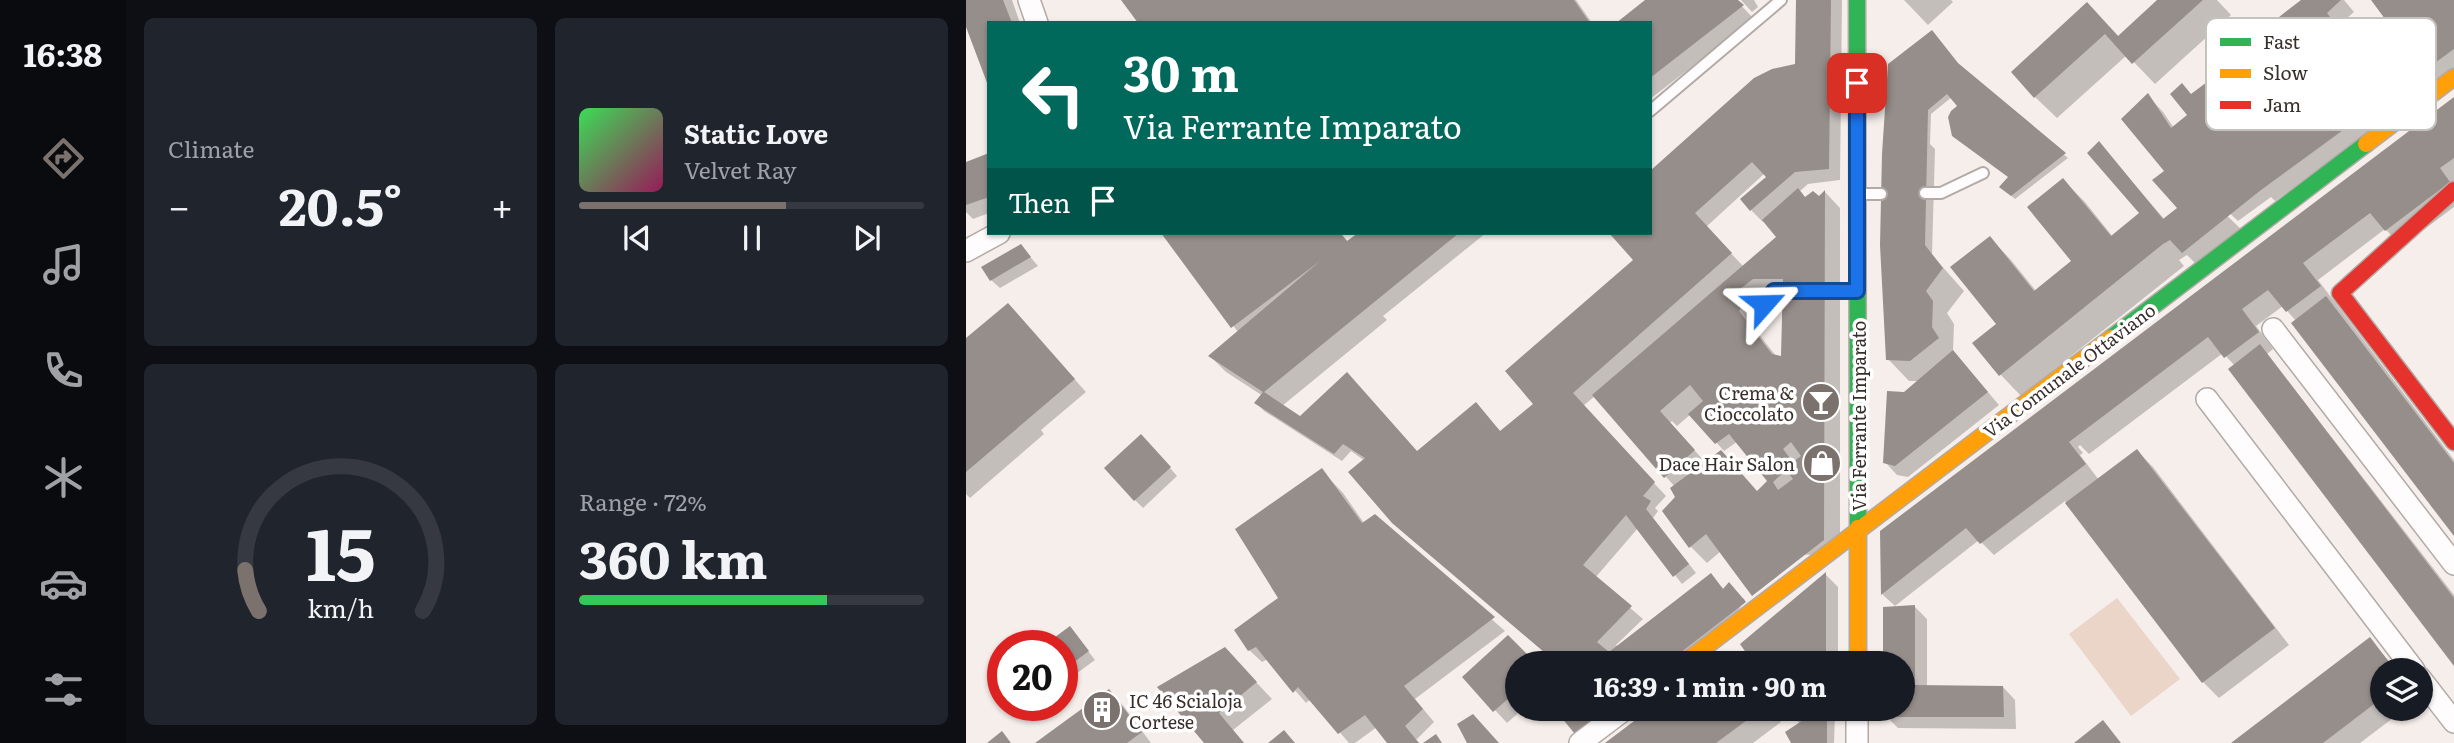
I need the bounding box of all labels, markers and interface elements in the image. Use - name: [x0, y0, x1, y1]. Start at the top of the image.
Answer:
- legend: [2206, 18, 2436, 130]
- text: Fast: [2263, 27, 2300, 55]
- text: 16:38: [24, 29, 102, 77]
- text: 30 m: [1123, 34, 1239, 107]
- icon: left: [1008, 49, 1099, 140]
- pin: [1827, 53, 1887, 113]
- text: Slow: [2263, 58, 2308, 86]
- icon: arrive: [1838, 64, 1876, 102]
- text: Jam: [2263, 90, 2301, 118]
- text: Via Ferrante Imparato: [1123, 101, 1462, 149]
- text: Static Love: [684, 113, 828, 152]
- text: Climate: [168, 131, 254, 165]
- icon: directions: [39, 134, 88, 183]
- text: Velvet Ray: [684, 152, 796, 186]
- text: 20.5°: [279, 165, 402, 242]
- text: −: [168, 176, 190, 233]
- text: +: [491, 176, 513, 233]
- text: Then: [1008, 182, 1070, 221]
- icon: arrive: [1084, 182, 1122, 220]
- icon: previous: [618, 219, 656, 257]
- icon: pause: [733, 219, 771, 257]
- icon: next: [848, 219, 886, 257]
- icon: music: [39, 240, 88, 289]
- position arrow: [1727, 267, 1801, 341]
- street label: Via Comunale Ottaviano: [1977, 296, 2161, 444]
- street label: Via Ferrante Imparato: [1845, 321, 1872, 511]
- icon: phone: [39, 346, 88, 395]
- place label: Crema & Cioccolato: [1704, 379, 1794, 427]
- bar icon: Crema & Cioccolato: [1800, 381, 1842, 423]
- shop icon: Dace Hair Salon: [1801, 442, 1843, 484]
- place label: Dace Hair Salon: [1658, 450, 1795, 477]
- icon: climate: [39, 453, 88, 502]
- text: Range · 72%: [579, 484, 707, 518]
- text: 15: [306, 495, 375, 603]
- text: 360 km: [579, 518, 767, 595]
- icon: car: [39, 559, 88, 608]
- text: km/h: [307, 588, 374, 625]
- speed limit sign: 20: [987, 630, 1078, 721]
- map controls: [2370, 658, 2433, 721]
- button: layers: [2370, 658, 2433, 721]
- icon: filters: [39, 665, 88, 714]
- text: 16:39 · 1 min · 90 m: [1593, 666, 1827, 705]
- place label: IC 46 Scialoja Cortese: [1129, 687, 1243, 735]
- building icon: IC 46 Scialoja Cortese: [1081, 689, 1123, 731]

